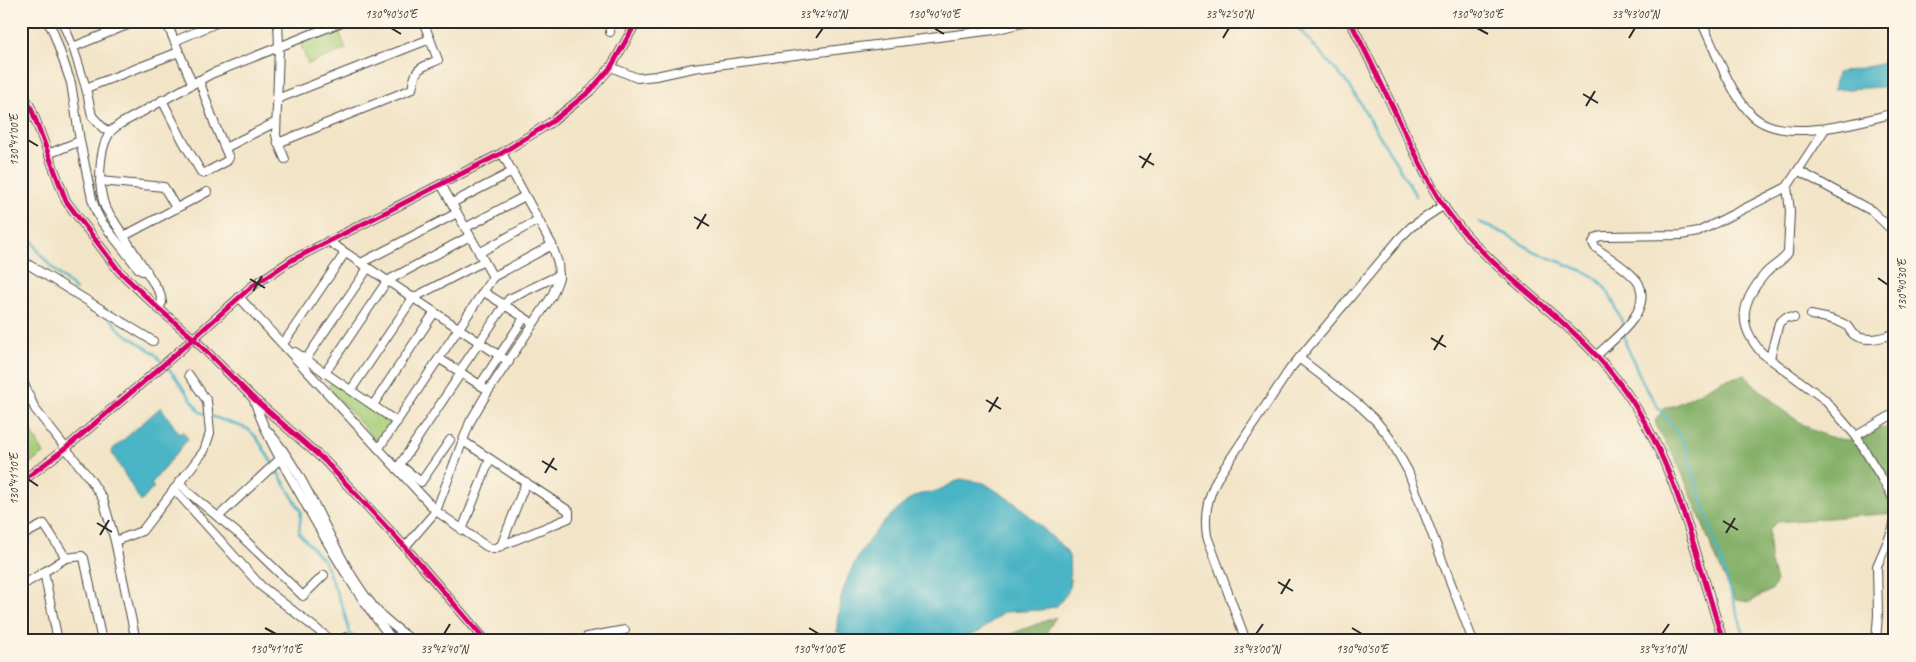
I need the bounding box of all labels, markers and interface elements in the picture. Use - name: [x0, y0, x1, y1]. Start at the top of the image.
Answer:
- text: 130°40'50"E: [365, 6, 419, 22]
- text: 33°42'40"N: [799, 6, 848, 22]
- text: 130°40'40"E: [908, 6, 962, 22]
- text: 33°42'50"N: [1205, 6, 1254, 22]
- text: 130°40'30"E: [1451, 6, 1505, 22]
- text: 33°43'00"N: [1611, 6, 1660, 22]
- text: 130°41'00"E: [6, 112, 22, 166]
- text: 130°40'30"E: [1894, 257, 1910, 311]
- text: 130°41'10"E: [6, 451, 22, 505]
- text: 130°41'10"E: [250, 641, 304, 657]
- text: 33°42'40"N: [420, 641, 469, 657]
- text: 130°41'00"E: [793, 641, 847, 657]
- text: 33°43'00"N: [1232, 641, 1281, 657]
- text: 130°40'50"E: [1336, 641, 1390, 657]
- text: 33°43'10"N: [1638, 641, 1687, 657]

